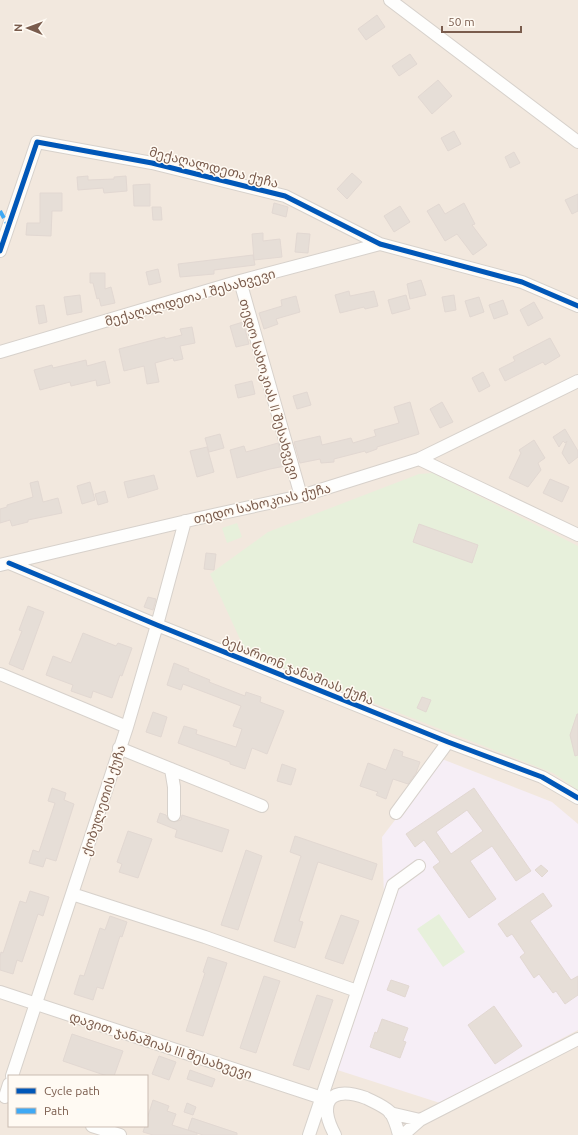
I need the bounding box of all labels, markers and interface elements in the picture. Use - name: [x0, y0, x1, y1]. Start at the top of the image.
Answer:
- north arrow: [8, 8, 48, 48]
- scale bar: [442, 8, 521, 34]
- text: 50 m: [448, 15, 475, 28]
- text: N: [12, 24, 24, 32]
- street label: მექაღალდეთა ქუჩა: [147, 144, 280, 192]
- street label: მექაღალდეთა I შესახვევი: [103, 266, 277, 330]
- street label: თედო სახოკიას II შესახვევი: [236, 297, 303, 482]
- street label: თედო სახოკიას ქუჩა: [192, 480, 332, 528]
- street label: ბესარიონ ჯანაშიას ქუჩა: [220, 633, 376, 708]
- street label: ქობულეთის ქუჩა: [78, 743, 129, 858]
- street label: დავით ჯანაშიას III შესახვევი: [67, 1009, 254, 1083]
- legend: [8, 1075, 148, 1127]
- text: Cycle path: [44, 1084, 100, 1097]
- text: Path: [44, 1104, 69, 1117]

